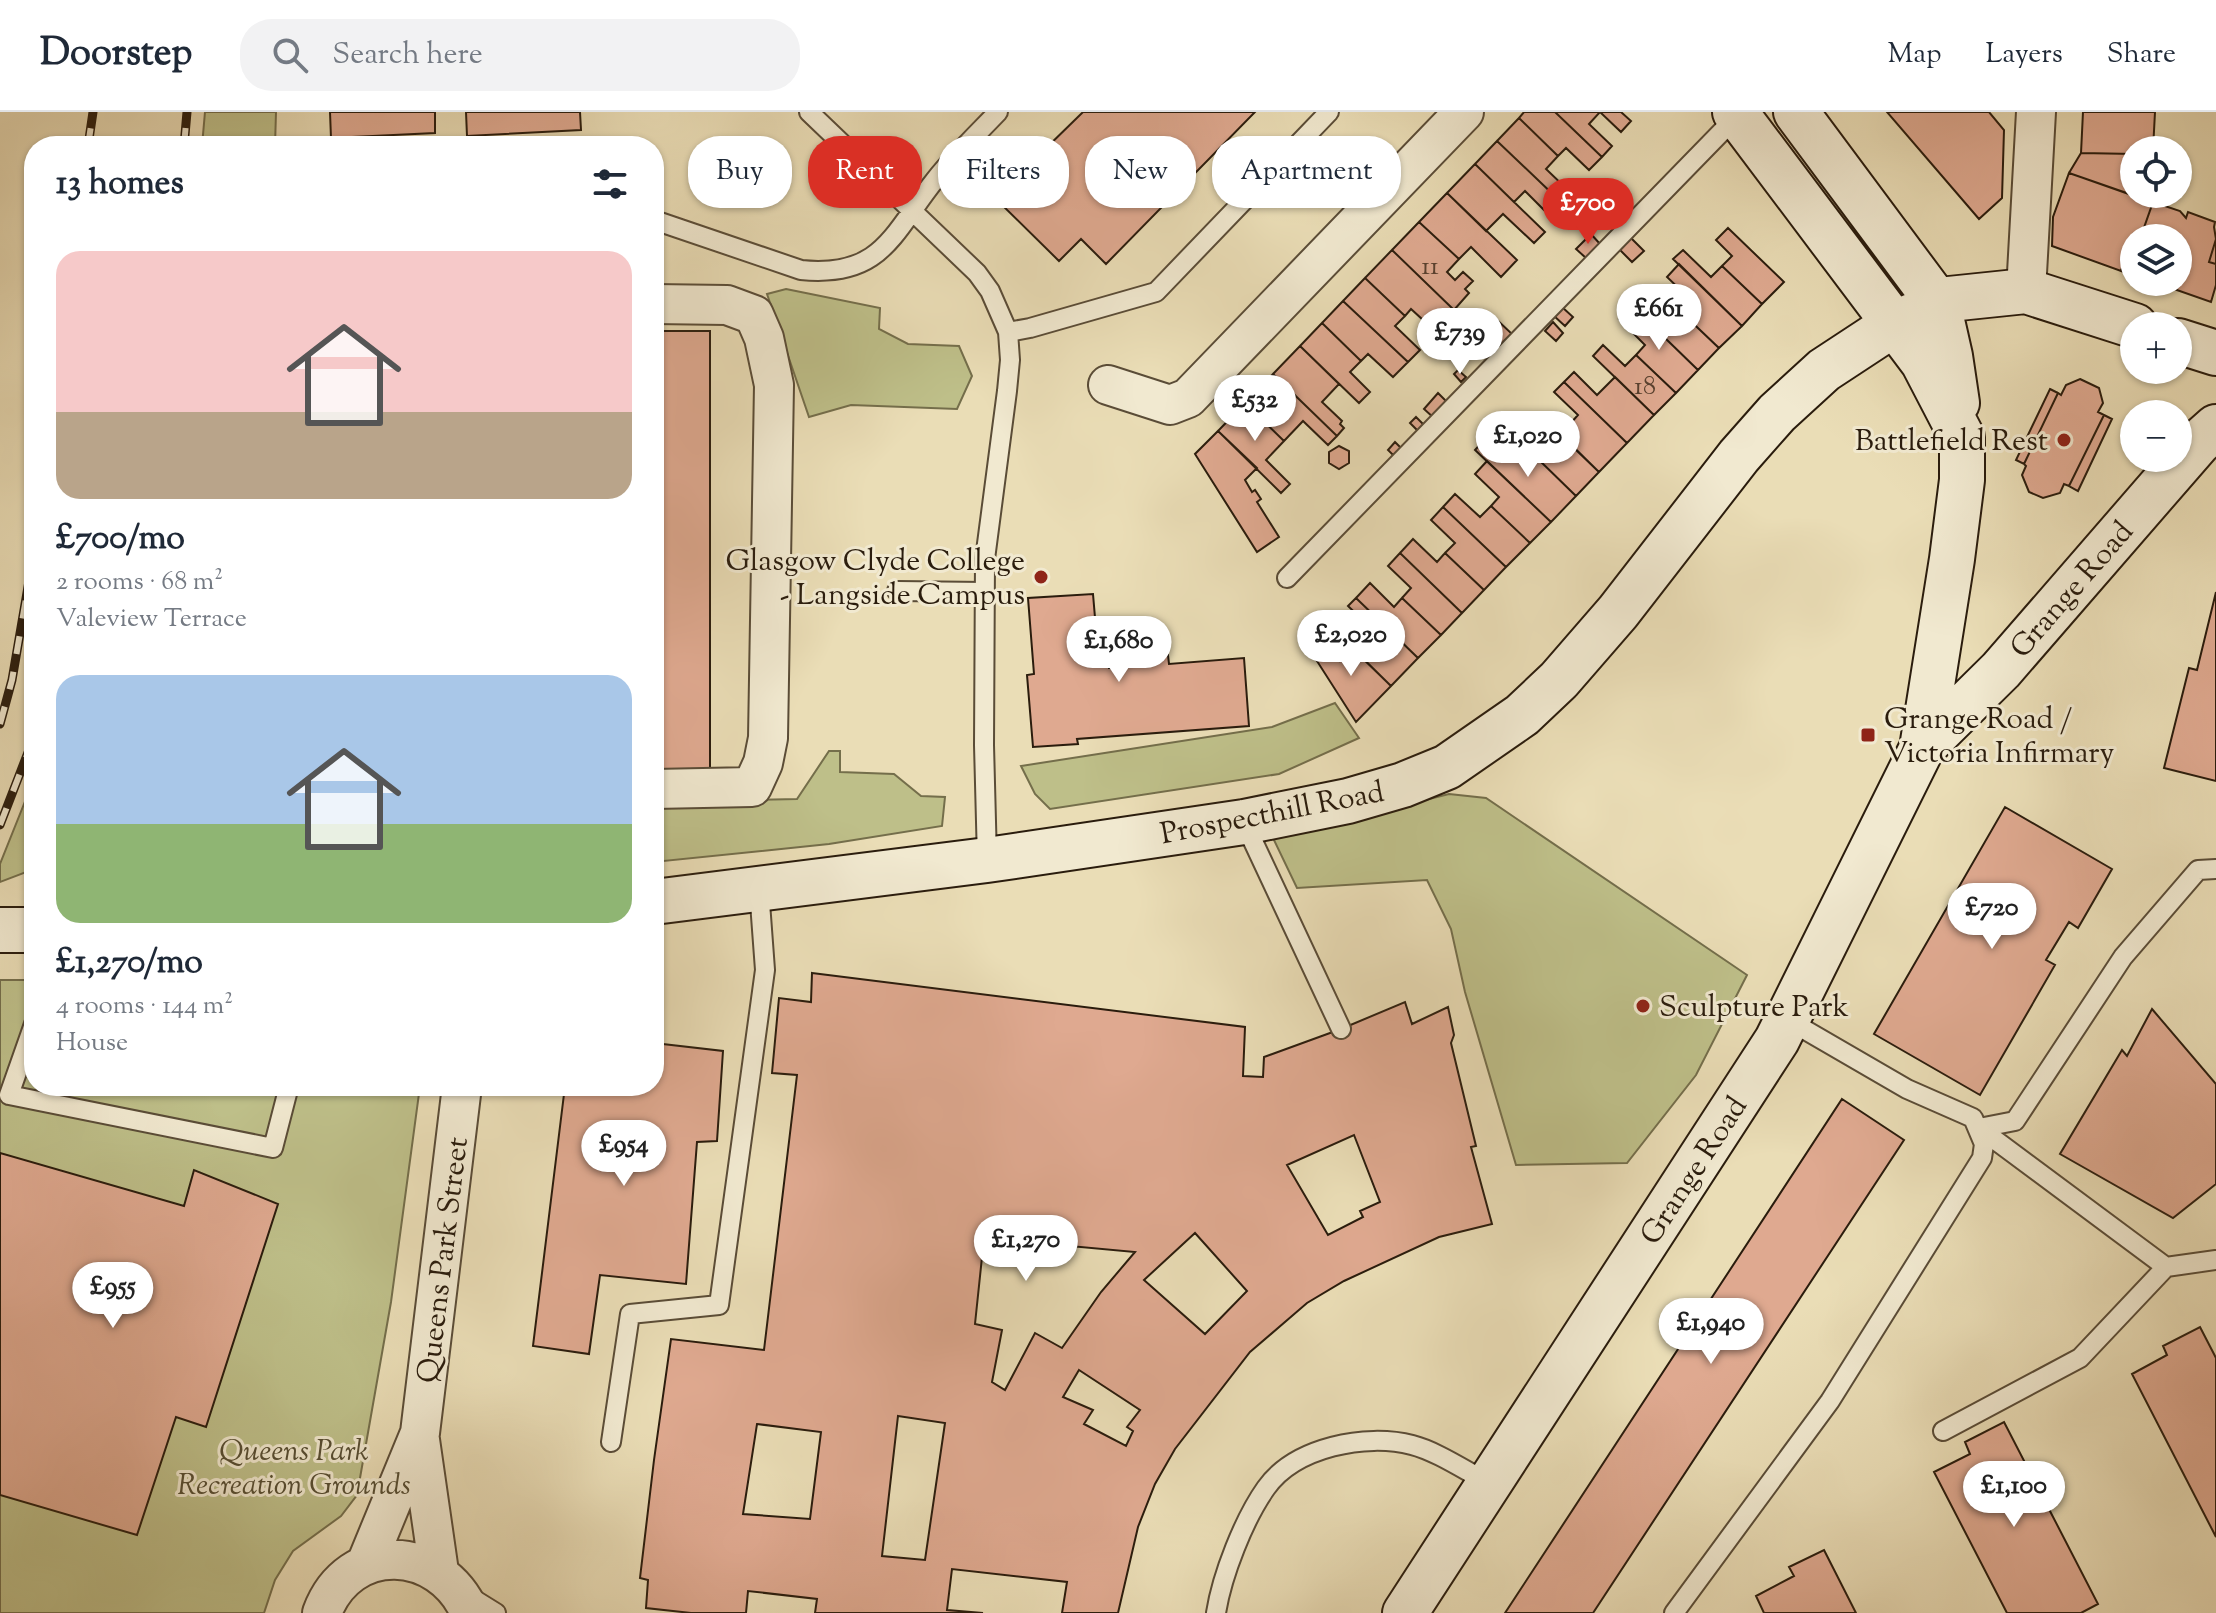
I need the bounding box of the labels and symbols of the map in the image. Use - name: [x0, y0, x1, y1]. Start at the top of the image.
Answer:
- pin: £700: [1541, 178, 1635, 246]
- house number: 11: [1421, 249, 1439, 286]
- pin: £661: [1612, 284, 1706, 352]
- pin: £739: [1413, 308, 1507, 376]
- house number: 18: [1634, 369, 1656, 406]
- pin: £532: [1208, 375, 1302, 443]
- pin: £1,020: [1463, 411, 1593, 479]
- place label: Battlefield Rest: [1855, 421, 2048, 464]
- marker: Battlefield Rest: [2055, 431, 2073, 449]
- street label: Grange Road: [2001, 513, 2145, 669]
- place label: Glasgow Clyde College - Langside Campus: [725, 541, 1025, 618]
- marker: Glasgow Clyde College - Langside Campus: [1032, 568, 1050, 586]
- pin: £2,020: [1286, 610, 1416, 678]
- pin: £1,680: [1054, 616, 1184, 684]
- place label: Grange Road / Victoria Infirmary: [1884, 699, 2114, 776]
- marker: Grange Road / Victoria Infirmary: [1859, 726, 1877, 744]
- street label: Prospecthill Road: [1157, 772, 1388, 857]
- pin: £720: [1945, 883, 2039, 951]
- place label: Sculpture Park: [1659, 987, 1849, 1030]
- marker: Sculpture Park: [1634, 997, 1652, 1015]
- street label: Grange Road: [1631, 1089, 1759, 1254]
- pin: £954: [577, 1120, 671, 1188]
- street label: Queens Park Street: [408, 1135, 481, 1386]
- pin: £1,270: [961, 1215, 1091, 1283]
- pin: £955: [66, 1262, 160, 1330]
- pin: £1,940: [1646, 1298, 1776, 1366]
- park label: Queens Park Recreation Grounds: [177, 1431, 411, 1508]
- pin: £1,100: [1949, 1461, 2079, 1529]

